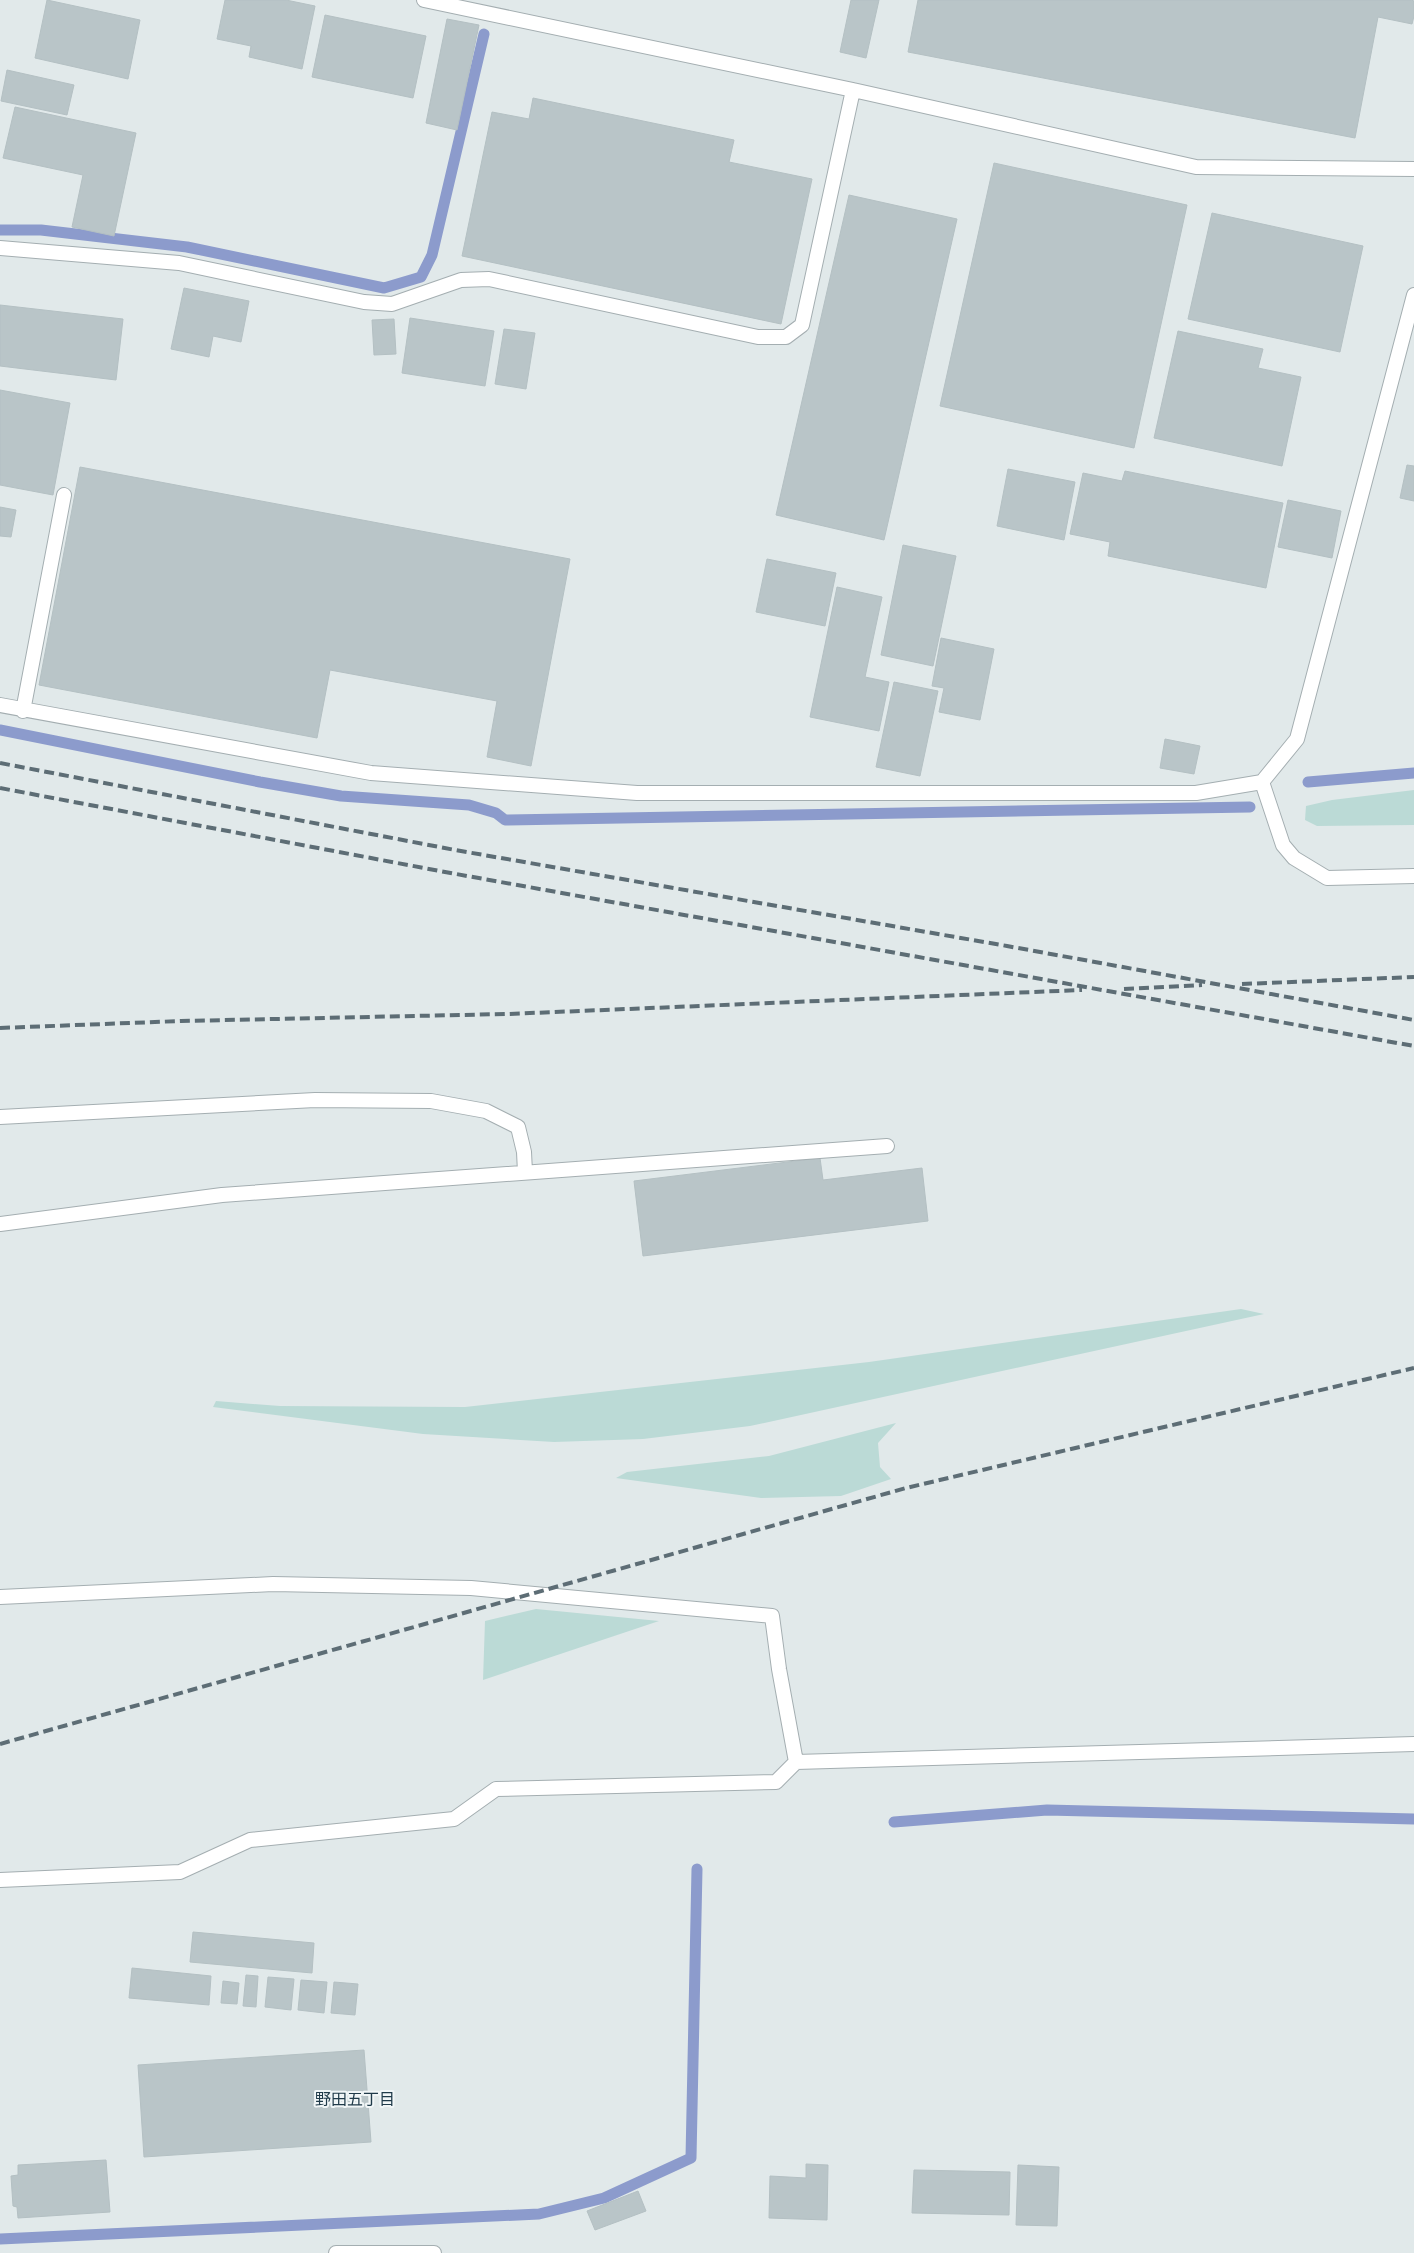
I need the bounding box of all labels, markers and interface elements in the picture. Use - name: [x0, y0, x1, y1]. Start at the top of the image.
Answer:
- district label: 野田五丁目: [315, 2090, 395, 2110]

